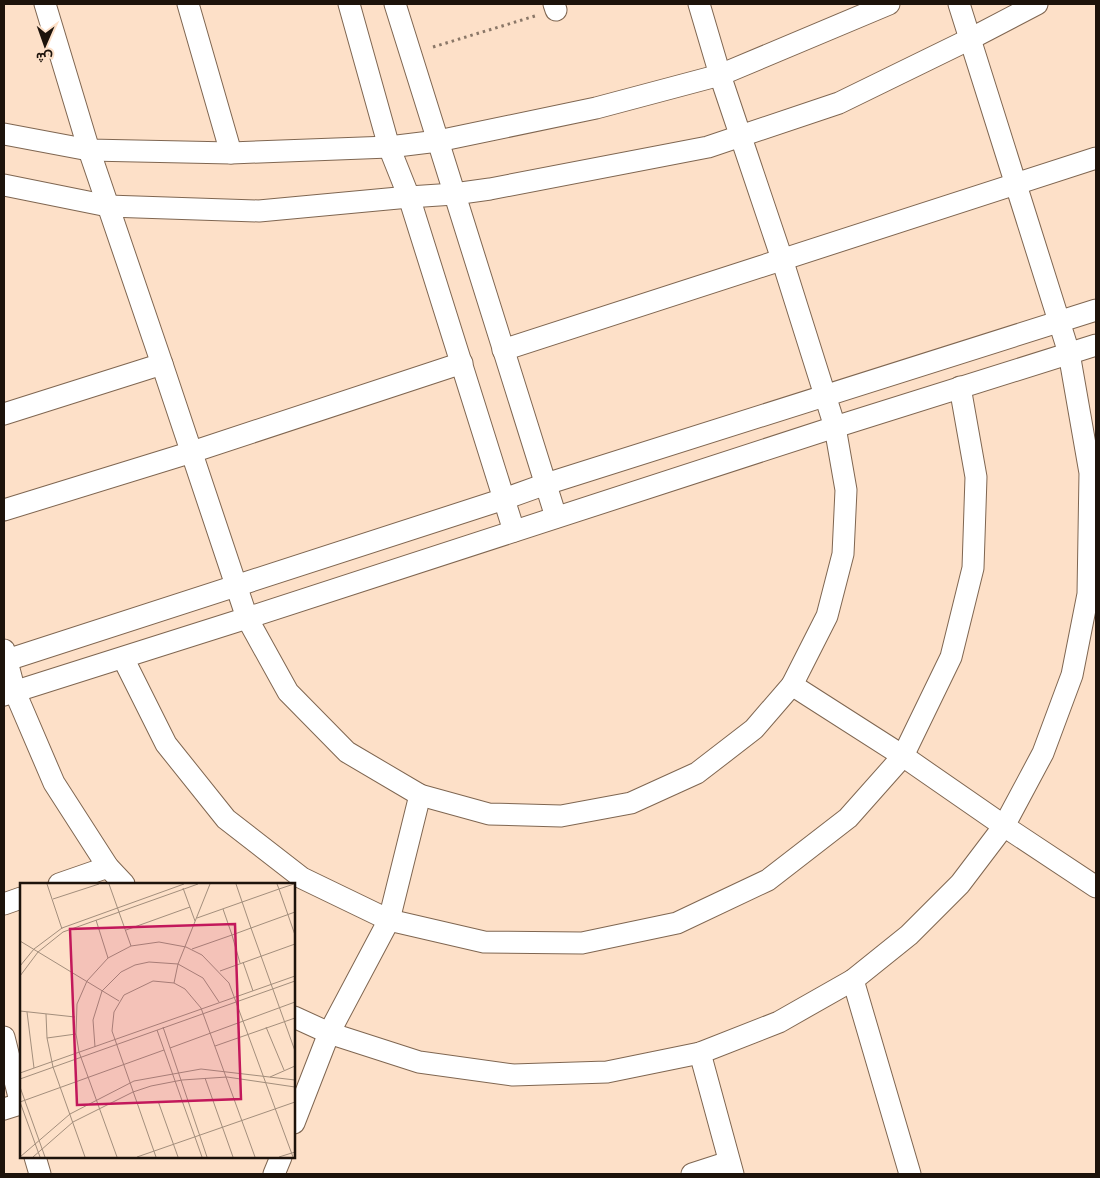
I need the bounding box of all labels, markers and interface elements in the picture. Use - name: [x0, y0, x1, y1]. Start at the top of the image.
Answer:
- north arrow: [20, 20, 70, 70]
- text: ش: [36, 48, 53, 68]
- inset map: [20, 883, 295, 1158]

